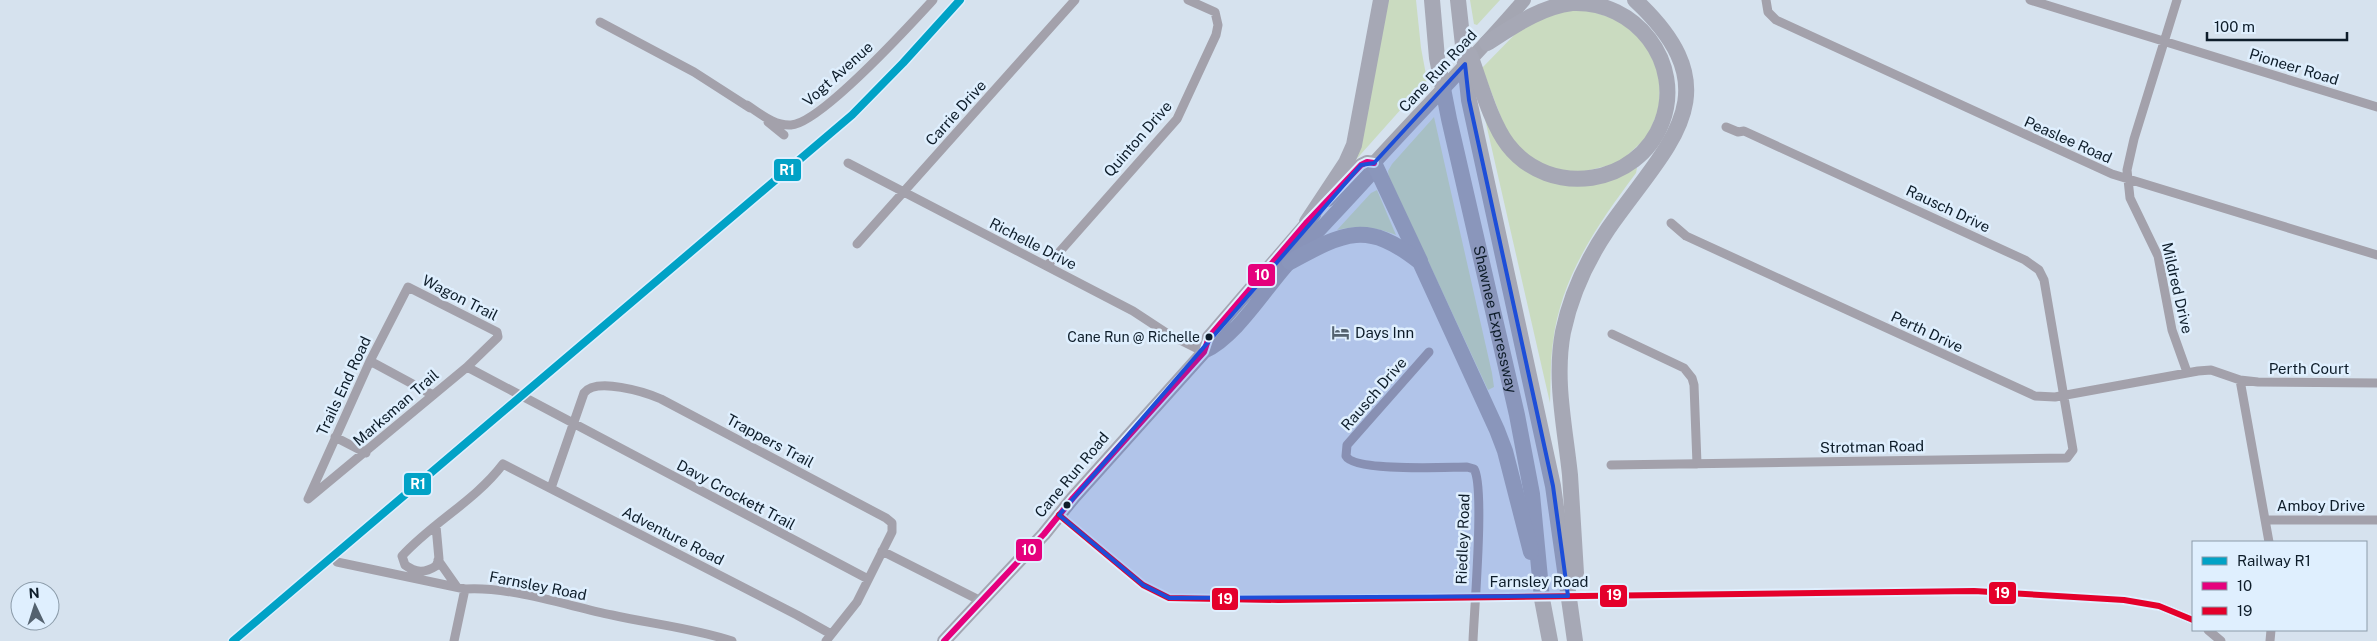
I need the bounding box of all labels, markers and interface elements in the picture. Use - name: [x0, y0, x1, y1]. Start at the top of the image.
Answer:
- scale bar: [2207, 10, 2347, 42]
- text: 100 m: [2214, 18, 2255, 35]
- street label: Cane Run Road: [1395, 26, 1480, 115]
- street label: Vogt Avenue: [799, 38, 876, 109]
- street label: Pioneer Road: [2247, 45, 2341, 88]
- street label: Carrie Drive: [922, 77, 989, 149]
- street label: Quinton Drive: [1100, 97, 1175, 180]
- street label: Peaslee Road: [2022, 113, 2115, 166]
- line badge: R1: [773, 158, 802, 182]
- text: R1: [779, 162, 795, 178]
- street label: Rausch Drive: [1903, 182, 1993, 235]
- street label: Richelle Drive: [987, 214, 1080, 273]
- street label: Mildred Drive: [2159, 241, 2196, 335]
- street label: Shawnee Expressway: [1470, 244, 1521, 395]
- line badge: 10: [1247, 263, 1276, 287]
- text: 10: [1254, 267, 1270, 283]
- street label: Wagon Trail: [420, 271, 501, 324]
- street label: Perth Drive: [1888, 307, 1966, 356]
- hotel icon: Days Inn: [1331, 323, 1351, 343]
- place label: Days Inn: [1355, 324, 1414, 341]
- place label: Cane Run @ Richelle: [1067, 329, 1200, 345]
- marker: Cane Run @ Richelle: [1204, 332, 1214, 342]
- street label: Trails End Road: [313, 333, 374, 438]
- street label: Rausch Drive: [1337, 354, 1410, 434]
- street label: Perth Court: [2269, 360, 2350, 377]
- street label: Marksman Trail: [350, 366, 442, 449]
- street label: Trappers Trail: [724, 410, 817, 471]
- street label: Cane Run Road: [1031, 429, 1112, 521]
- street label: Strotman Road: [1820, 437, 1924, 456]
- street label: Davy Crockett Trail: [674, 456, 798, 533]
- line badge: R1: [403, 472, 432, 496]
- text: R1: [410, 476, 426, 492]
- street label: Riedley Road: [1452, 493, 1473, 585]
- street label: Amboy Drive: [2277, 497, 2365, 514]
- unlabelled marker: [1062, 500, 1072, 510]
- street label: Adventure Road: [620, 503, 727, 568]
- line badge: 10: [1015, 538, 1043, 562]
- legend: [2192, 541, 2367, 631]
- text: 10: [1021, 542, 1037, 558]
- text: Railway R1: [2237, 552, 2311, 569]
- street label: Farnsley Road: [488, 568, 588, 603]
- street label: Farnsley Road: [1490, 573, 1588, 590]
- text: 10: [2237, 577, 2252, 594]
- north arrow: [10, 581, 60, 631]
- line badge: 19: [1988, 581, 2017, 605]
- line badge: 19: [1599, 584, 1628, 608]
- text: N: [28, 585, 40, 601]
- text: 19: [1994, 585, 2010, 601]
- line badge: 19: [1211, 587, 1239, 611]
- text: 19: [1606, 587, 1622, 603]
- text: 19: [1217, 591, 1233, 607]
- text: 19: [2237, 602, 2252, 619]

